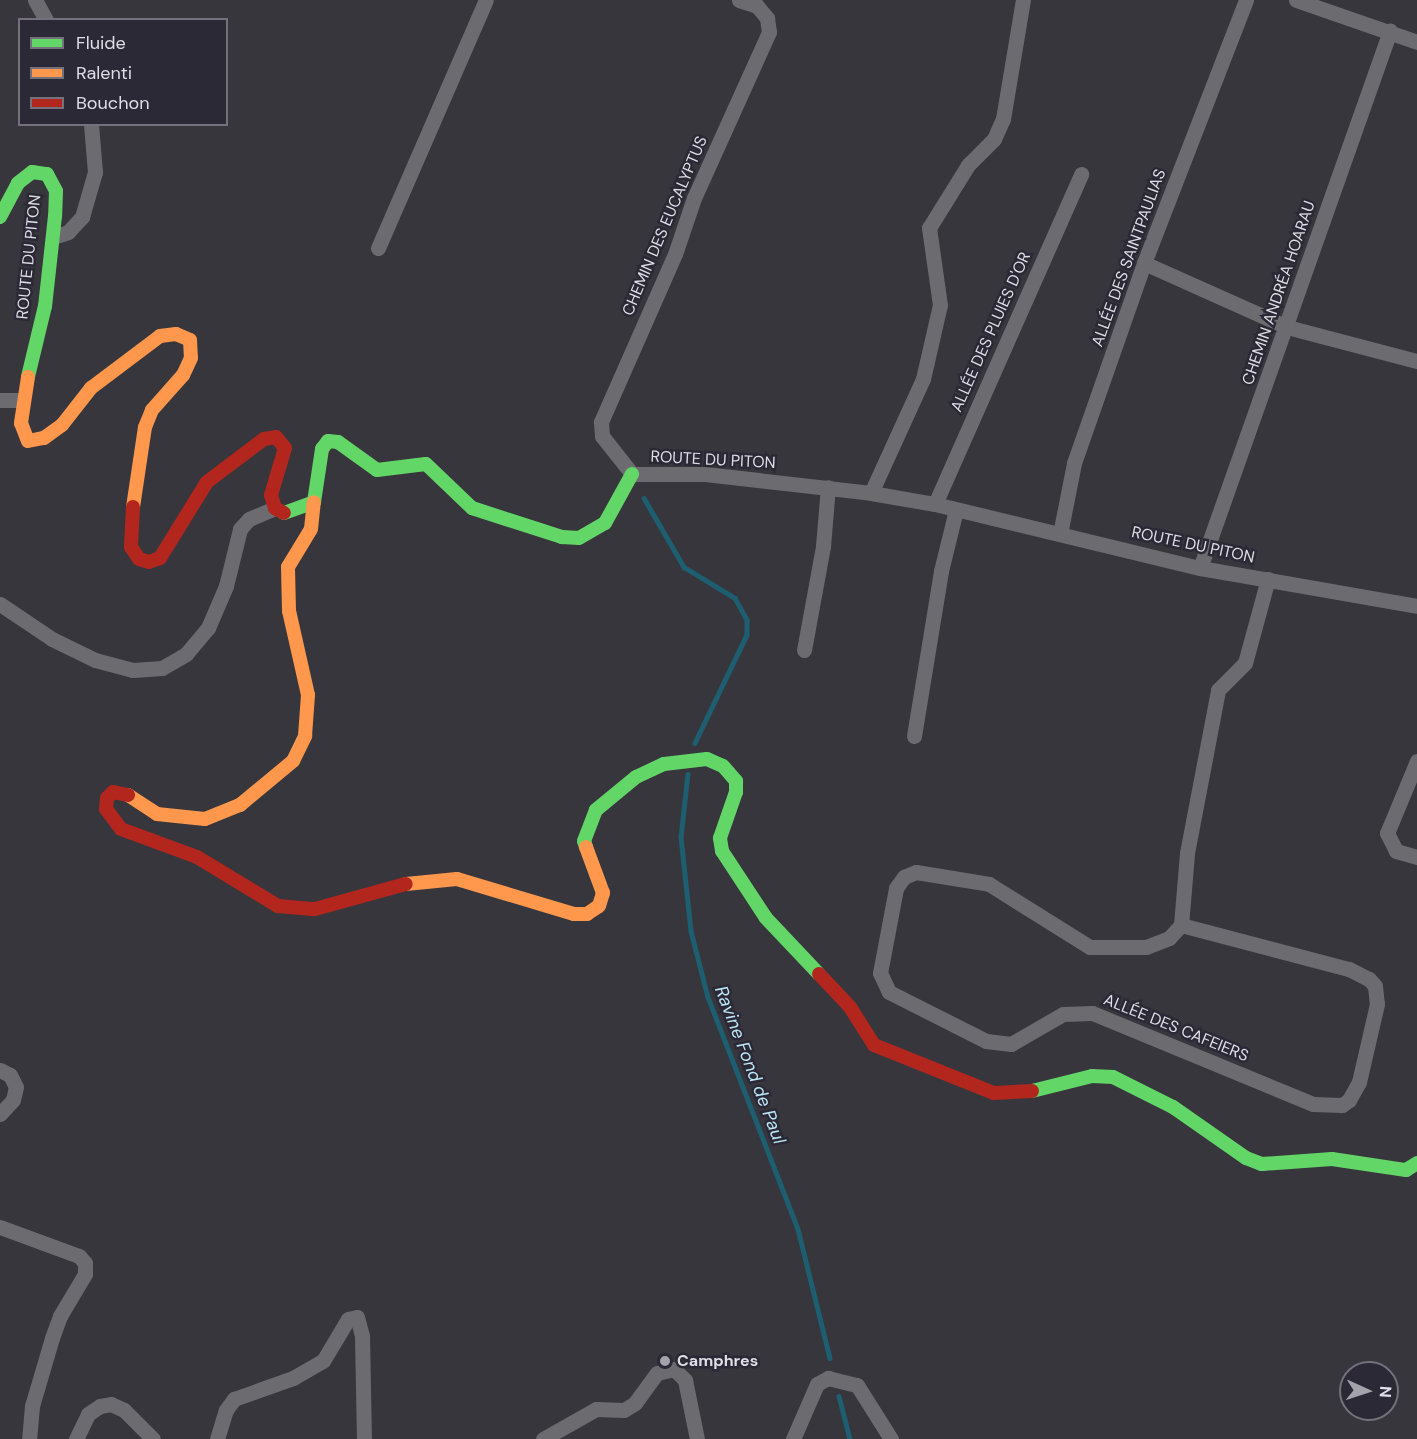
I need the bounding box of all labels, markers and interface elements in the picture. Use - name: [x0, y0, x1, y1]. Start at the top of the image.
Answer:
- legend: [18, 18, 228, 126]
- text: Fluide: [76, 31, 126, 55]
- text: Ralenti: [76, 61, 132, 85]
- text: Bouchon: [76, 91, 150, 115]
- street label: CHEMIN DES EUCALYPTUS: [618, 133, 712, 319]
- street label: ALLÉE DES SAINTPAULIAS: [1088, 167, 1170, 349]
- street label: ROUTE DU PITON: [13, 194, 45, 320]
- street label: CHEMIN ANDRÉA HOARAU: [1238, 199, 1320, 387]
- street label: ALLÉE DES PLUIES D'OR: [947, 249, 1035, 415]
- street label: ROUTE DU PITON: [650, 447, 776, 473]
- street label: ROUTE DU PITON: [1130, 523, 1256, 567]
- water label: Ravine Fond de Paul: [710, 983, 790, 1147]
- street label: ALLÉE DES CAFEIERS: [1101, 990, 1251, 1066]
- place label: Camphres: [677, 1351, 758, 1371]
- marker: Camphres: [658, 1354, 672, 1368]
- north arrow: [1339, 1361, 1399, 1421]
- text: N: [1375, 1385, 1396, 1398]

